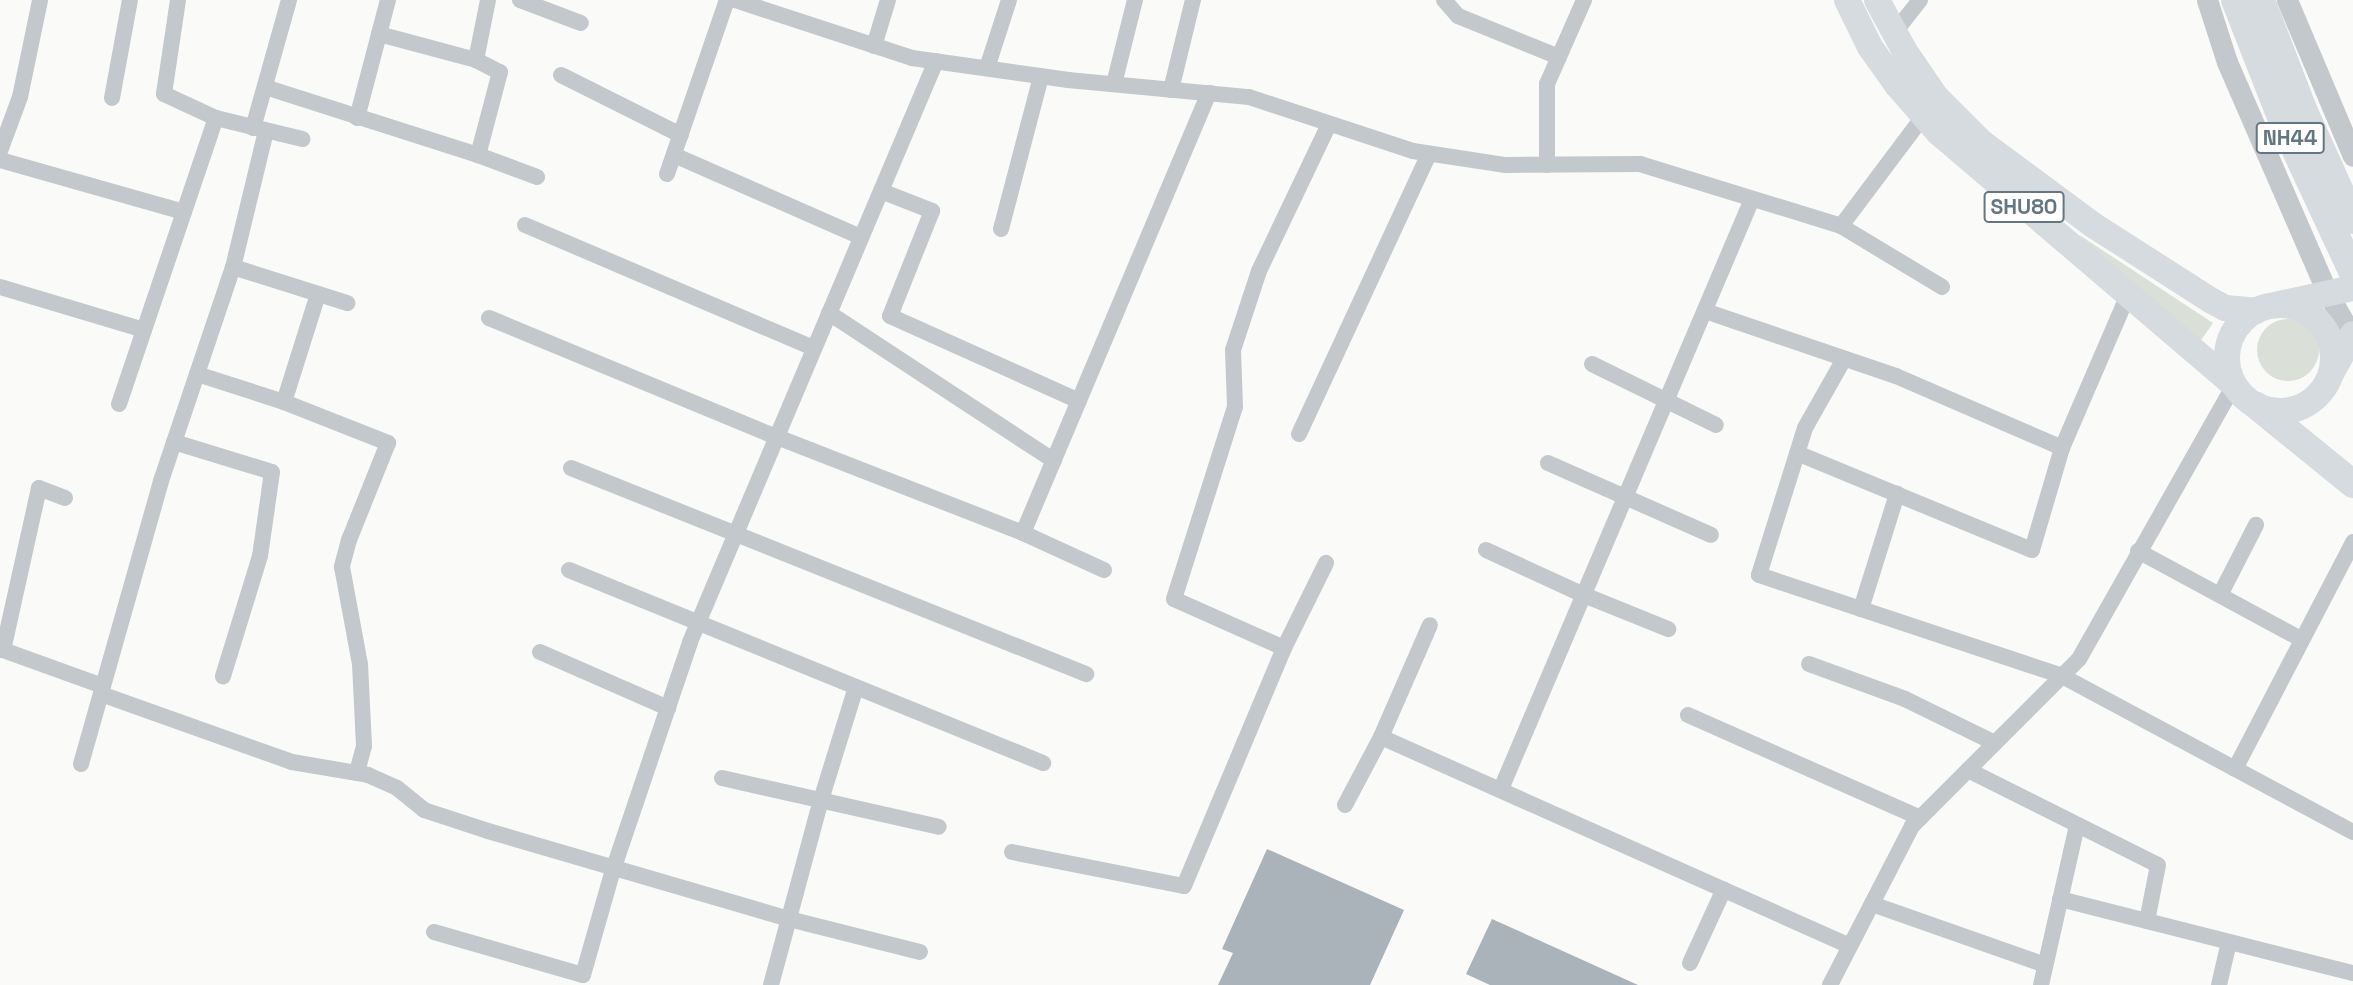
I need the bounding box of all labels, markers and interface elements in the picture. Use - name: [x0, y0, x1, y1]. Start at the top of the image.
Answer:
- road number: NH44: [2255, 120, 2325, 156]
- road number: SHU80: [1982, 190, 2066, 224]

